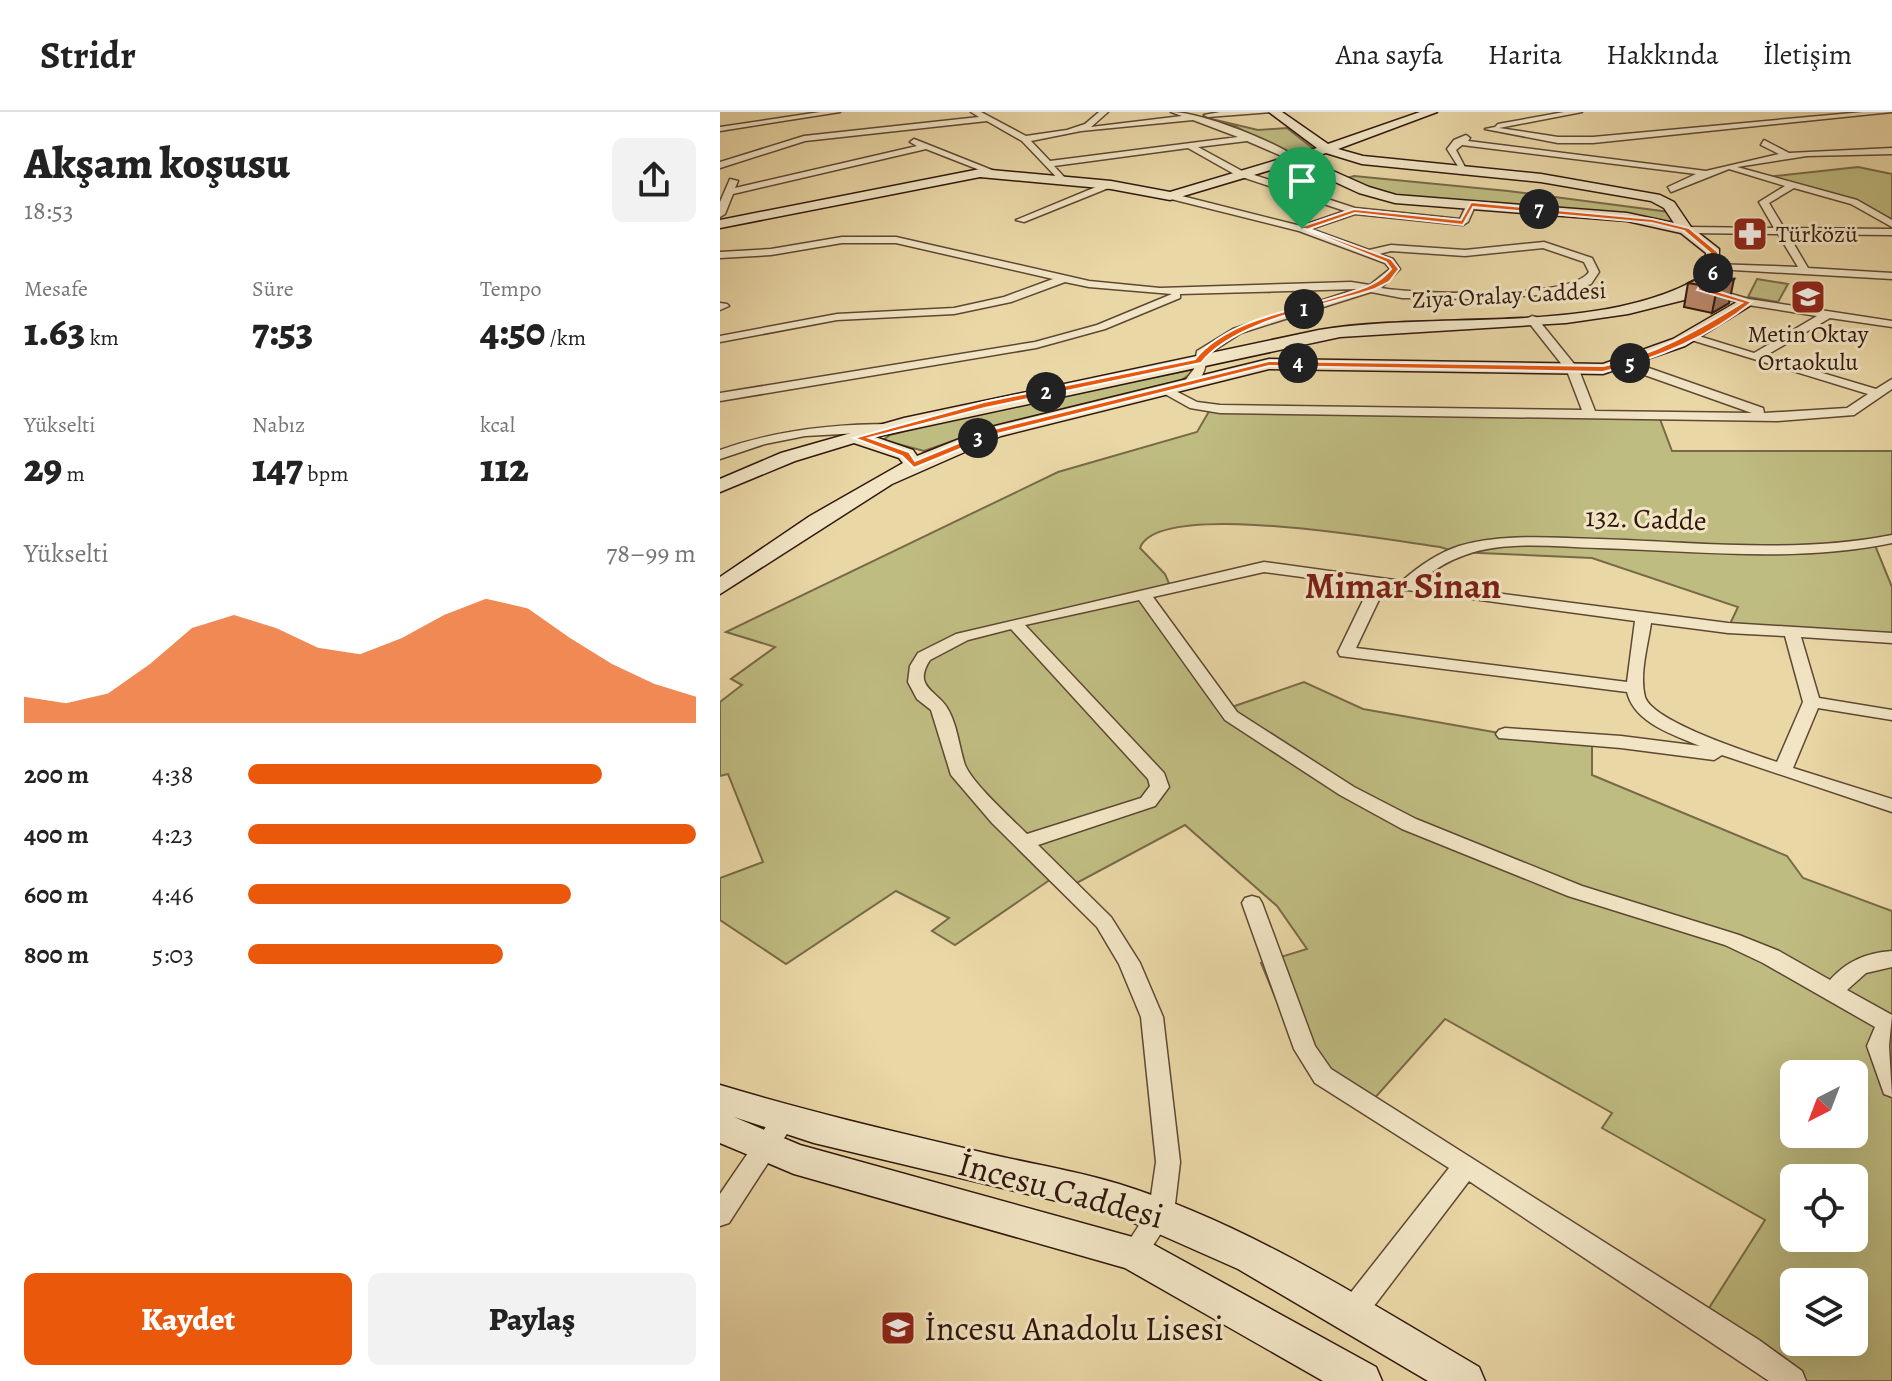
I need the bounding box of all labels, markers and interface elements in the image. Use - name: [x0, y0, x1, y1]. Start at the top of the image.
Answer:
- text: Stridr: [40, 29, 136, 81]
- text: Ana sayfa: [1336, 36, 1444, 74]
- text: Harita: [1488, 36, 1562, 74]
- text: Hakkında: [1606, 36, 1719, 74]
- text: İletişim: [1763, 36, 1852, 74]
- text: Akşam koşusu: [24, 133, 290, 193]
- button: share: [612, 138, 696, 222]
- pin: [1268, 147, 1336, 229]
- icon: arrive: [1280, 159, 1324, 203]
- pin: 7: [1519, 189, 1559, 229]
- text: 18:53: [24, 193, 74, 228]
- text: 7: [1534, 194, 1544, 224]
- pharmacy icon: Türközü: [1731, 215, 1769, 253]
- place label: Türközü: [1776, 218, 1858, 250]
- pin: 6: [1693, 253, 1733, 293]
- text: 6: [1708, 258, 1718, 288]
- text: Mesafe: [24, 274, 88, 304]
- text: Süre: [252, 274, 294, 304]
- text: Tempo: [480, 274, 541, 304]
- street label: Ziya Oralay Caddesi: [1411, 274, 1607, 316]
- school or university icon: Metin Oktay Ortaokulu: [1789, 278, 1827, 316]
- pin: 1: [1284, 289, 1324, 329]
- text: 1: [1300, 294, 1308, 324]
- text: 1.63: [24, 304, 85, 359]
- text: 7:53: [252, 304, 313, 359]
- text: 4:50: [480, 304, 545, 359]
- place label: Metin Oktay Ortaokulu: [1747, 318, 1869, 378]
- text: km: [85, 323, 119, 353]
- text: /km: [545, 323, 586, 353]
- pin: 4: [1278, 343, 1318, 383]
- pin: 5: [1610, 343, 1650, 383]
- text: 4: [1293, 348, 1303, 378]
- text: 5: [1625, 348, 1635, 378]
- pin: 2: [1026, 372, 1066, 412]
- text: 2: [1041, 377, 1051, 407]
- text: Yükselti: [24, 410, 96, 440]
- text: Nabız: [252, 410, 305, 440]
- text: kcal: [480, 410, 515, 440]
- pin: 3: [958, 418, 998, 458]
- text: 3: [973, 423, 983, 453]
- text: 29: [24, 440, 62, 495]
- text: 147: [252, 440, 303, 495]
- text: 112: [480, 440, 529, 495]
- text: m: [62, 459, 85, 489]
- text: bpm: [303, 459, 348, 489]
- street label: 132. Cadde: [1585, 498, 1707, 540]
- text: Yükselti: [24, 536, 109, 571]
- text: 78–99 m: [606, 536, 696, 571]
- district label: Mimar Sinan: [1305, 561, 1501, 610]
- text: 200 m: [24, 757, 89, 792]
- text: 4:38: [152, 757, 193, 792]
- text: 400 m: [24, 817, 89, 852]
- text: 4:23: [152, 817, 193, 852]
- text: 600 m: [24, 877, 89, 912]
- text: 4:46: [152, 877, 194, 912]
- text: 800 m: [24, 937, 89, 972]
- text: 5:03: [152, 937, 194, 972]
- north arrow: [1780, 1060, 1868, 1148]
- map controls: [1780, 1060, 1868, 1356]
- street label: İncesu Caddesi: [953, 1140, 1169, 1240]
- button: locate: [1780, 1164, 1868, 1252]
- button: layers: [1780, 1268, 1868, 1356]
- button: Kaydet: [24, 1273, 352, 1365]
- button: Paylaş: [368, 1273, 696, 1365]
- place label: İncesu Anadolu Lisesi: [924, 1305, 1224, 1352]
- school or university icon: İncesu Anadolu Lisesi: [879, 1309, 917, 1347]

